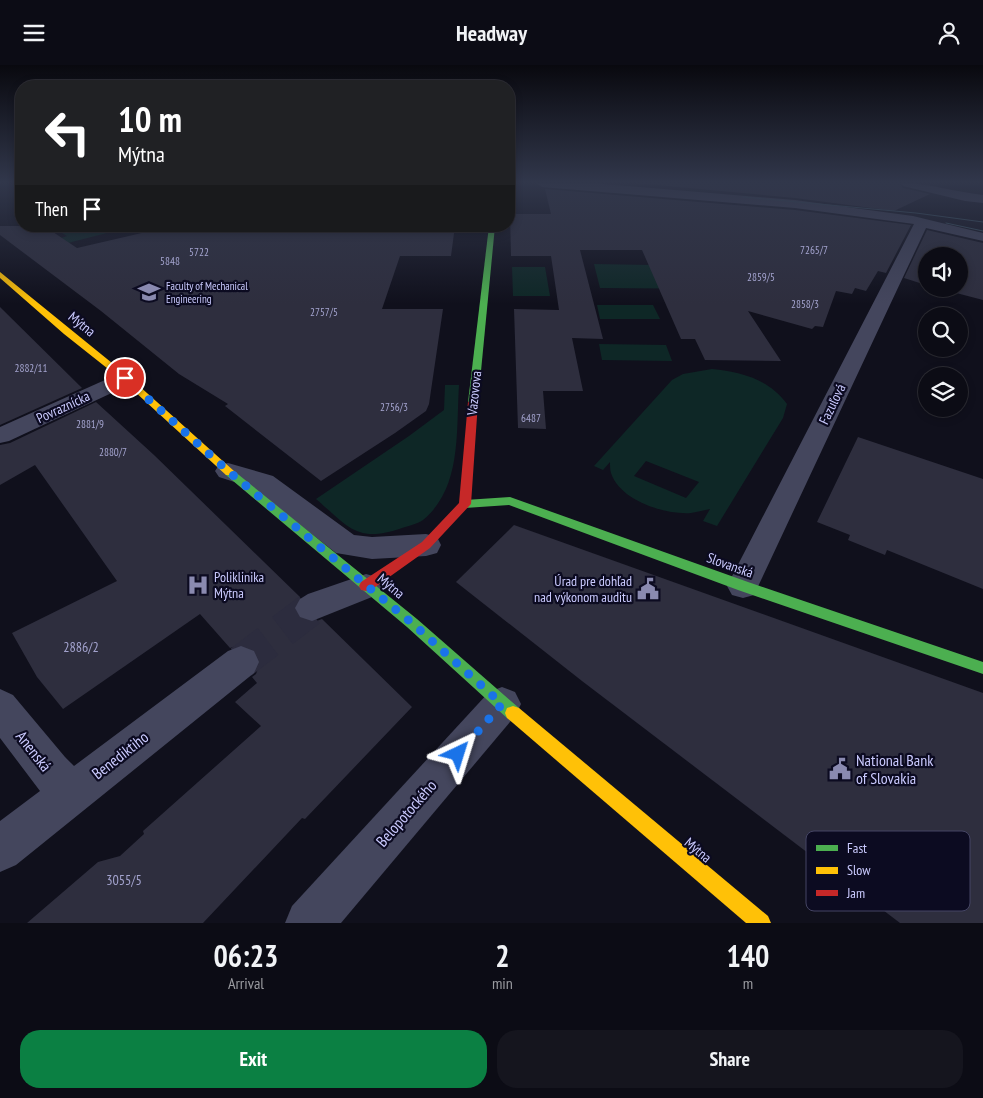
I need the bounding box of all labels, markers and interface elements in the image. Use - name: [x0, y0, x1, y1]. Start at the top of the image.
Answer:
- icon: menu: [20, 19, 48, 47]
- text: Headway: [456, 19, 527, 47]
- icon: person: [935, 19, 963, 47]
- text: 10 m: [118, 96, 182, 142]
- icon: left: [35, 100, 100, 165]
- text: Mýtna: [118, 140, 165, 168]
- icon: arrive: [78, 195, 106, 223]
- text: Then: [35, 197, 68, 221]
- house number: 7265/7: [800, 243, 828, 257]
- house number: 5722: [189, 245, 209, 259]
- map controls: [918, 247, 968, 417]
- button: sound: [918, 247, 968, 297]
- house number: 5848: [160, 254, 180, 268]
- house number: 2859/5: [747, 270, 775, 284]
- school or university icon: Faculty of Mechanical Engineering: [136, 279, 162, 305]
- place label: Faculty of Mechanical Engineering: [166, 279, 248, 306]
- house number: 2858/3: [791, 297, 819, 311]
- house number: 2757/5: [310, 305, 338, 319]
- button: search: [918, 307, 968, 357]
- street label: Mýtna: [65, 308, 99, 340]
- pin: [104, 357, 146, 399]
- house number: 2882/11: [15, 361, 48, 375]
- icon: arrive: [111, 364, 139, 392]
- button: layers: [918, 367, 968, 417]
- street label: Vazovova: [463, 370, 485, 417]
- street label: Fazuľová: [815, 381, 849, 427]
- street label: Povraznícka: [33, 387, 93, 427]
- house number: 2756/3: [380, 400, 408, 414]
- house number: 6487: [521, 411, 541, 425]
- house number: 2881/9: [76, 417, 104, 431]
- house number: 2880/7: [99, 445, 127, 459]
- street label: Slovanská: [704, 548, 756, 582]
- place label: Poliklinika Mýtna: [214, 568, 264, 602]
- street label: Mýtna: [374, 570, 408, 602]
- hospital icon: Poliklinika Mýtna: [185, 572, 211, 598]
- place label: Úrad pre dohľad nad výkonom auditu: [534, 572, 632, 606]
- public building icon: Úrad pre dohľad nad výkonom auditu: [635, 576, 661, 602]
- house number: 2886/2: [63, 638, 99, 656]
- street label: Anenská: [12, 727, 56, 775]
- street label: Benediktiho: [88, 727, 152, 783]
- position arrow: [431, 727, 483, 779]
- place label: National Bank of Slovakia: [856, 750, 934, 788]
- public building icon: National Bank of Slovakia: [827, 756, 853, 782]
- street label: Belopotockého: [372, 775, 441, 851]
- legend: [806, 831, 970, 911]
- street label: Mýtna: [681, 834, 715, 866]
- text: Fast: [847, 839, 867, 857]
- text: Slow: [847, 861, 871, 879]
- house number: 3055/5: [106, 871, 142, 889]
- text: Jam: [846, 884, 865, 902]
- text: 06:23: [214, 936, 278, 975]
- text: 2: [495, 936, 510, 975]
- text: 140: [726, 936, 769, 975]
- text: Arrival: [228, 973, 264, 993]
- text: min: [492, 973, 513, 993]
- text: m: [743, 973, 753, 993]
- button: Exit: [20, 1030, 487, 1088]
- button: Share: [497, 1030, 963, 1088]

